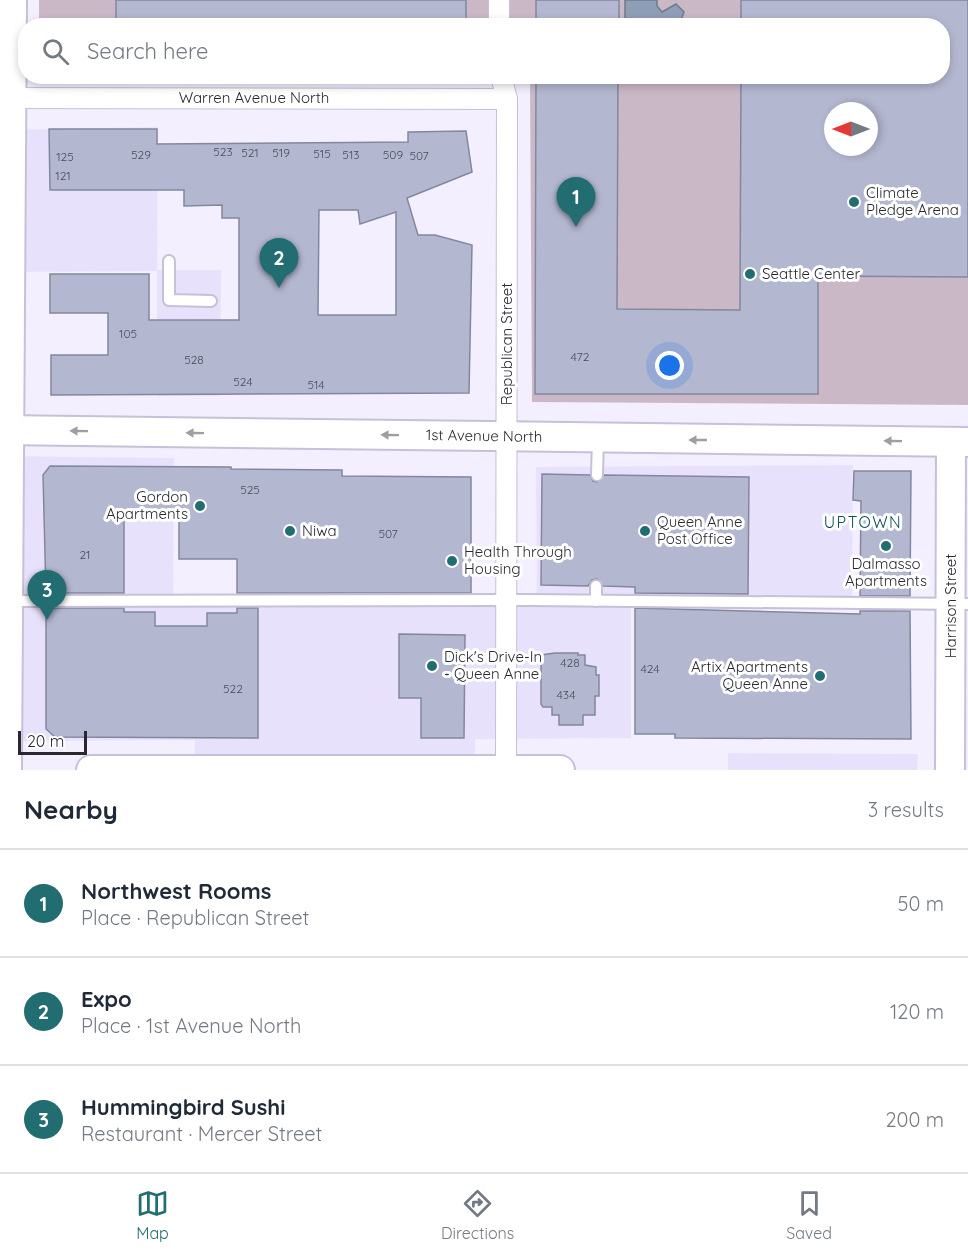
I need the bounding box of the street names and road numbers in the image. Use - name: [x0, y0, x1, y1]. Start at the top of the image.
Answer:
- street label: Warren Avenue North: [179, 88, 329, 107]
- street label: Republican Street: [497, 283, 516, 405]
- street label: 1st Avenue North: [426, 425, 542, 446]
- street label: Harrison Street: [941, 554, 960, 658]

